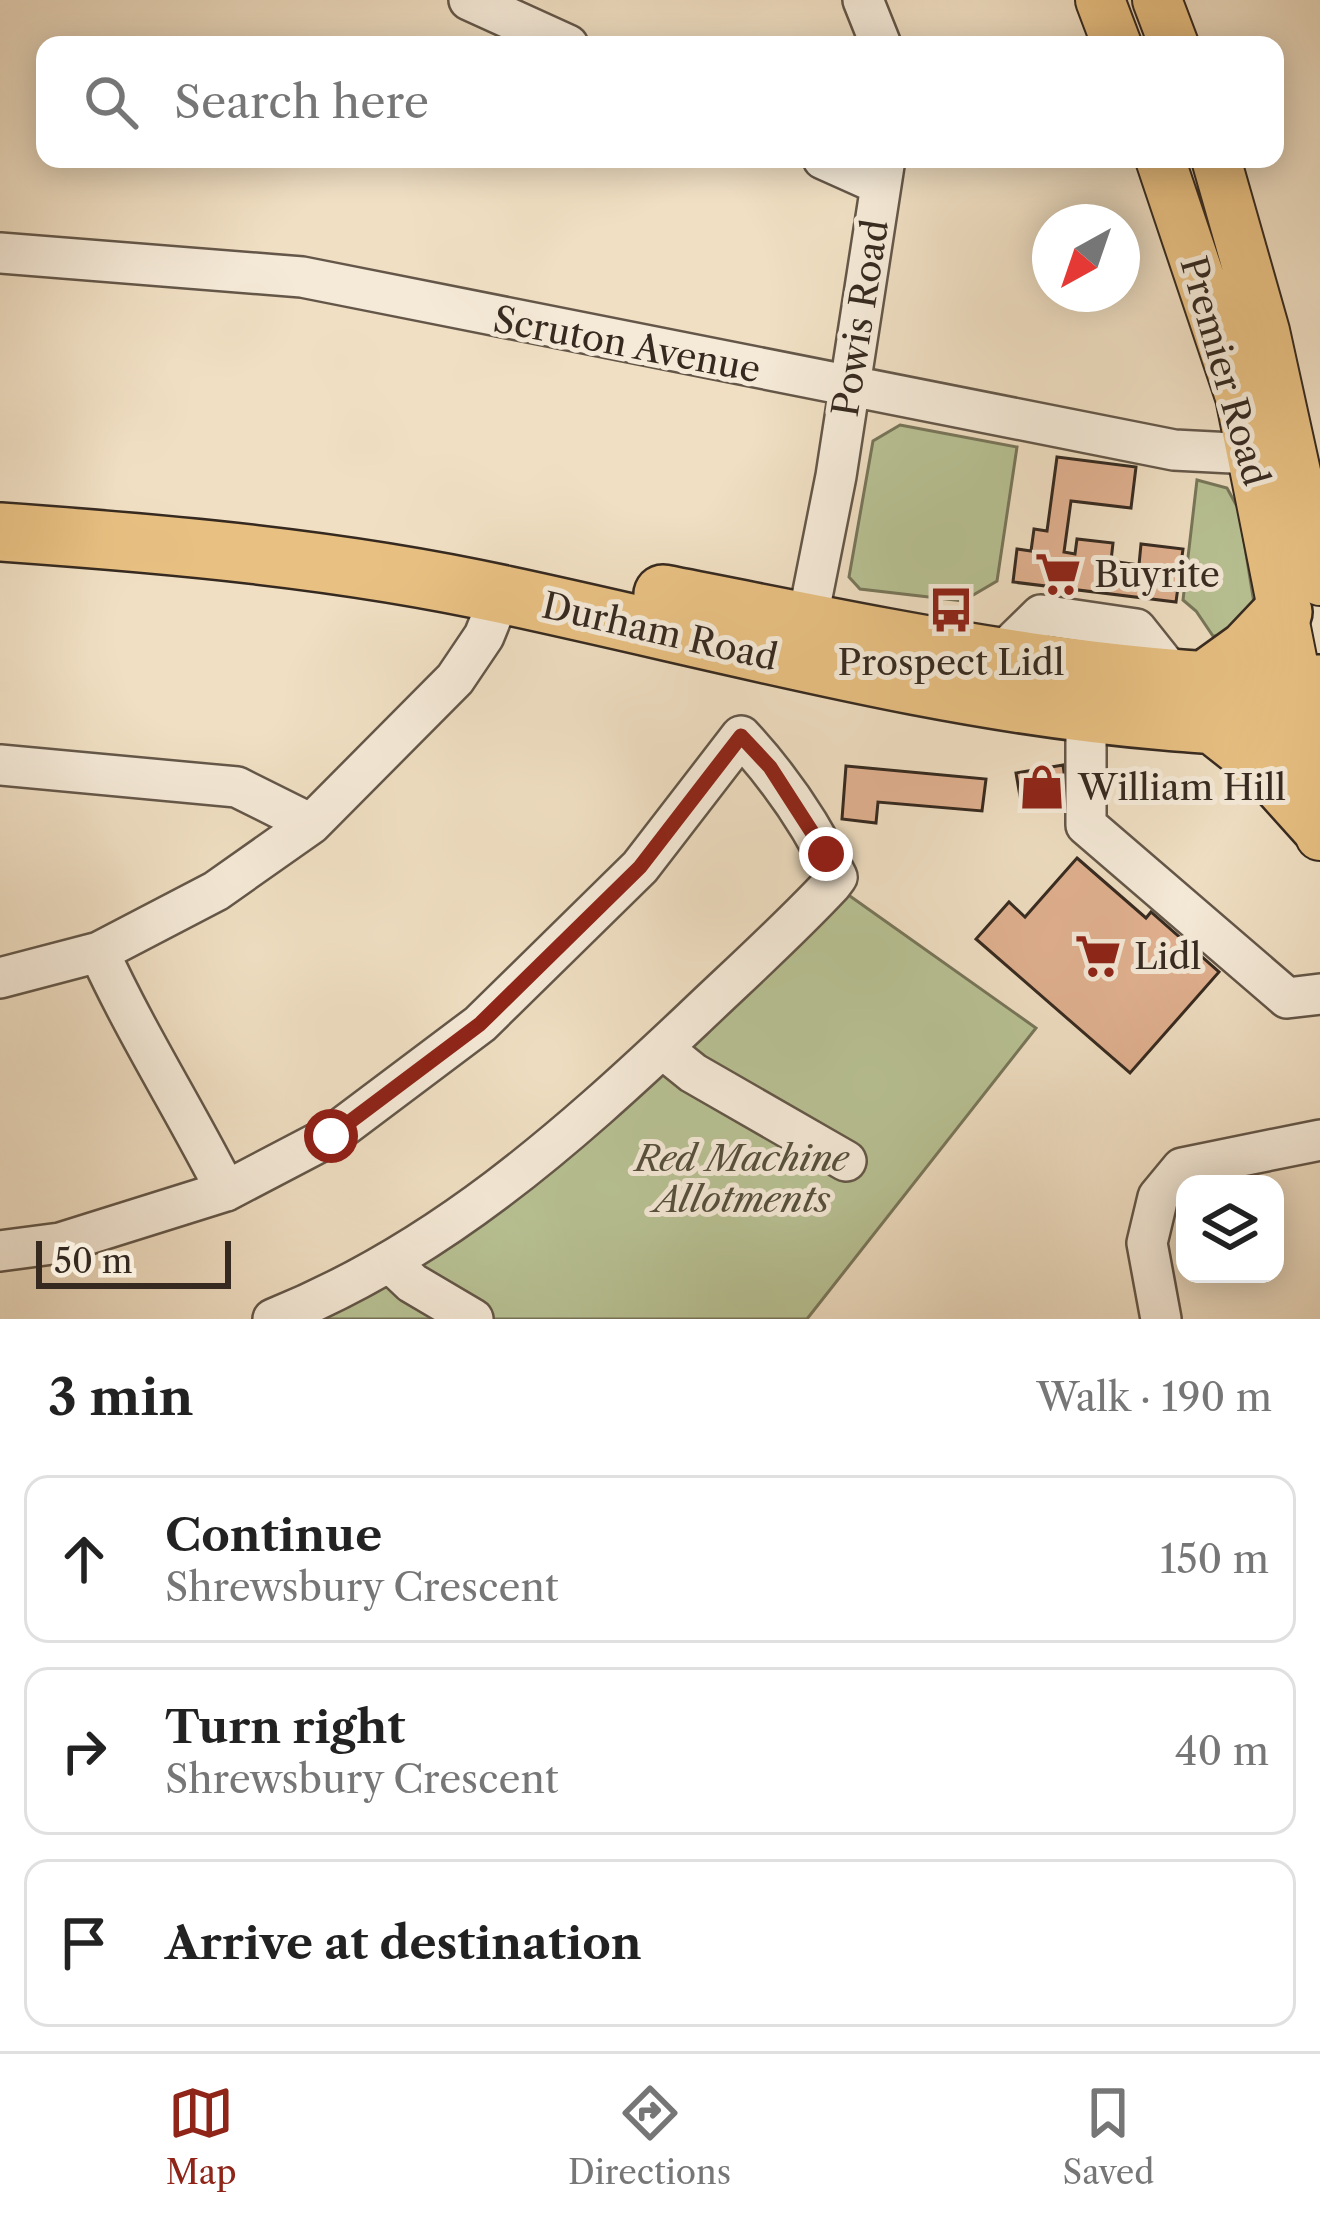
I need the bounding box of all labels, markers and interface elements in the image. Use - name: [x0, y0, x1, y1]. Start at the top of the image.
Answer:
- search box: [36, 36, 1284, 168]
- icon: search: [78, 69, 144, 135]
- text: Search here: [174, 74, 429, 130]
- north arrow: [1032, 204, 1140, 312]
- street label: Powis Road: [823, 216, 897, 420]
- street label: Premier Road: [1171, 251, 1279, 491]
- street label: Scruton Avenue: [490, 297, 764, 391]
- supermarket icon: Buyrite: [1033, 549, 1083, 599]
- place label: Buyrite: [1094, 552, 1220, 596]
- street label: Durham Road: [538, 583, 782, 679]
- bus stop icon: Prospect Lidl: [926, 585, 976, 635]
- place label: Prospect Lidl: [838, 640, 1064, 684]
- shop icon: William Hill: [1017, 762, 1067, 812]
- place label: William Hill: [1077, 765, 1286, 809]
- route end: [799, 827, 853, 881]
- supermarket icon: Lidl: [1073, 931, 1123, 981]
- place label: Lidl: [1134, 934, 1201, 978]
- route start: [304, 1109, 358, 1163]
- park label: Red Machine Allotments: [632, 1136, 851, 1221]
- map controls: [1176, 1175, 1284, 1283]
- button: layers: [1176, 1175, 1284, 1283]
- scale bar: [36, 1235, 231, 1288]
- text: 50 m: [54, 1241, 132, 1282]
- text: 3 min: [48, 1366, 194, 1428]
- text: Walk · 190 m: [1036, 1373, 1272, 1421]
- text: Continue: [165, 1507, 382, 1563]
- icon: ahead: [51, 1526, 117, 1592]
- text: 150 m: [1160, 1535, 1269, 1583]
- text: Shrewsbury Crescent: [165, 1563, 559, 1611]
- text: Turn right: [165, 1699, 405, 1755]
- icon: right: [51, 1718, 117, 1784]
- text: 40 m: [1175, 1727, 1269, 1775]
- text: Shrewsbury Crescent: [165, 1755, 559, 1803]
- icon: arrive: [51, 1910, 117, 1976]
- text: Arrive at destination: [165, 1915, 642, 1971]
- tab: Map: [166, 2080, 237, 2193]
- tab: Directions: [568, 2080, 731, 2193]
- tab: Saved: [1063, 2080, 1154, 2193]

